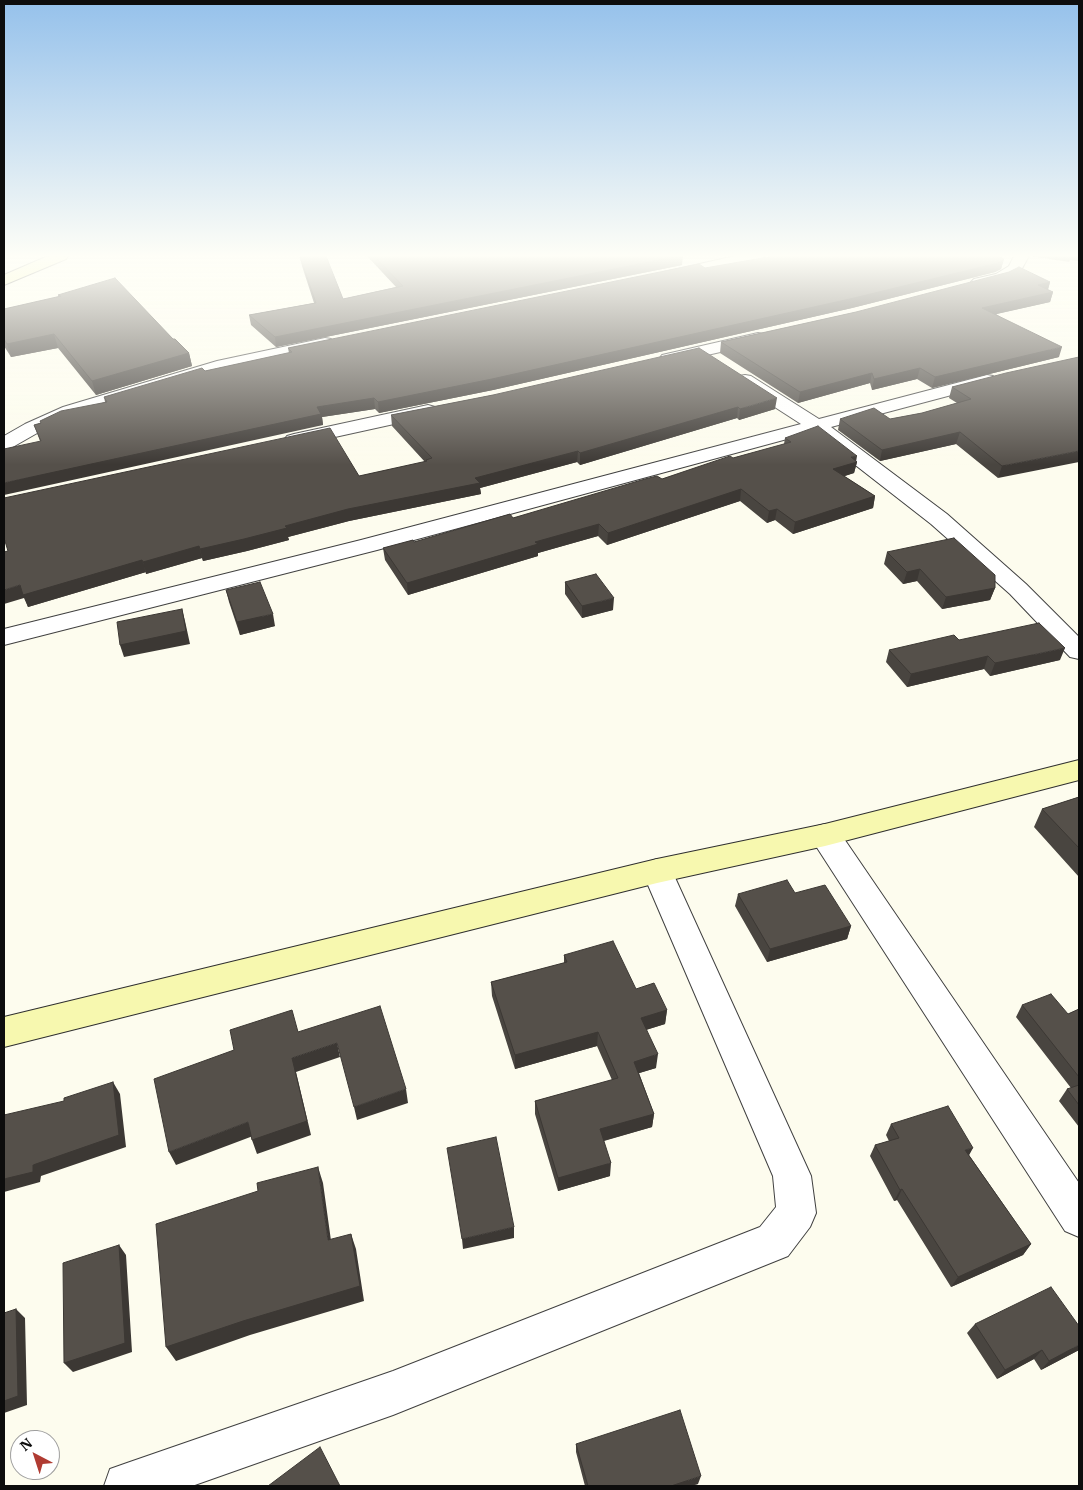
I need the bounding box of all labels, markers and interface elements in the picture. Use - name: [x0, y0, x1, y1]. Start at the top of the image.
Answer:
- north arrow: [10, 1430, 60, 1480]
- text: N: [16, 1434, 36, 1455]

